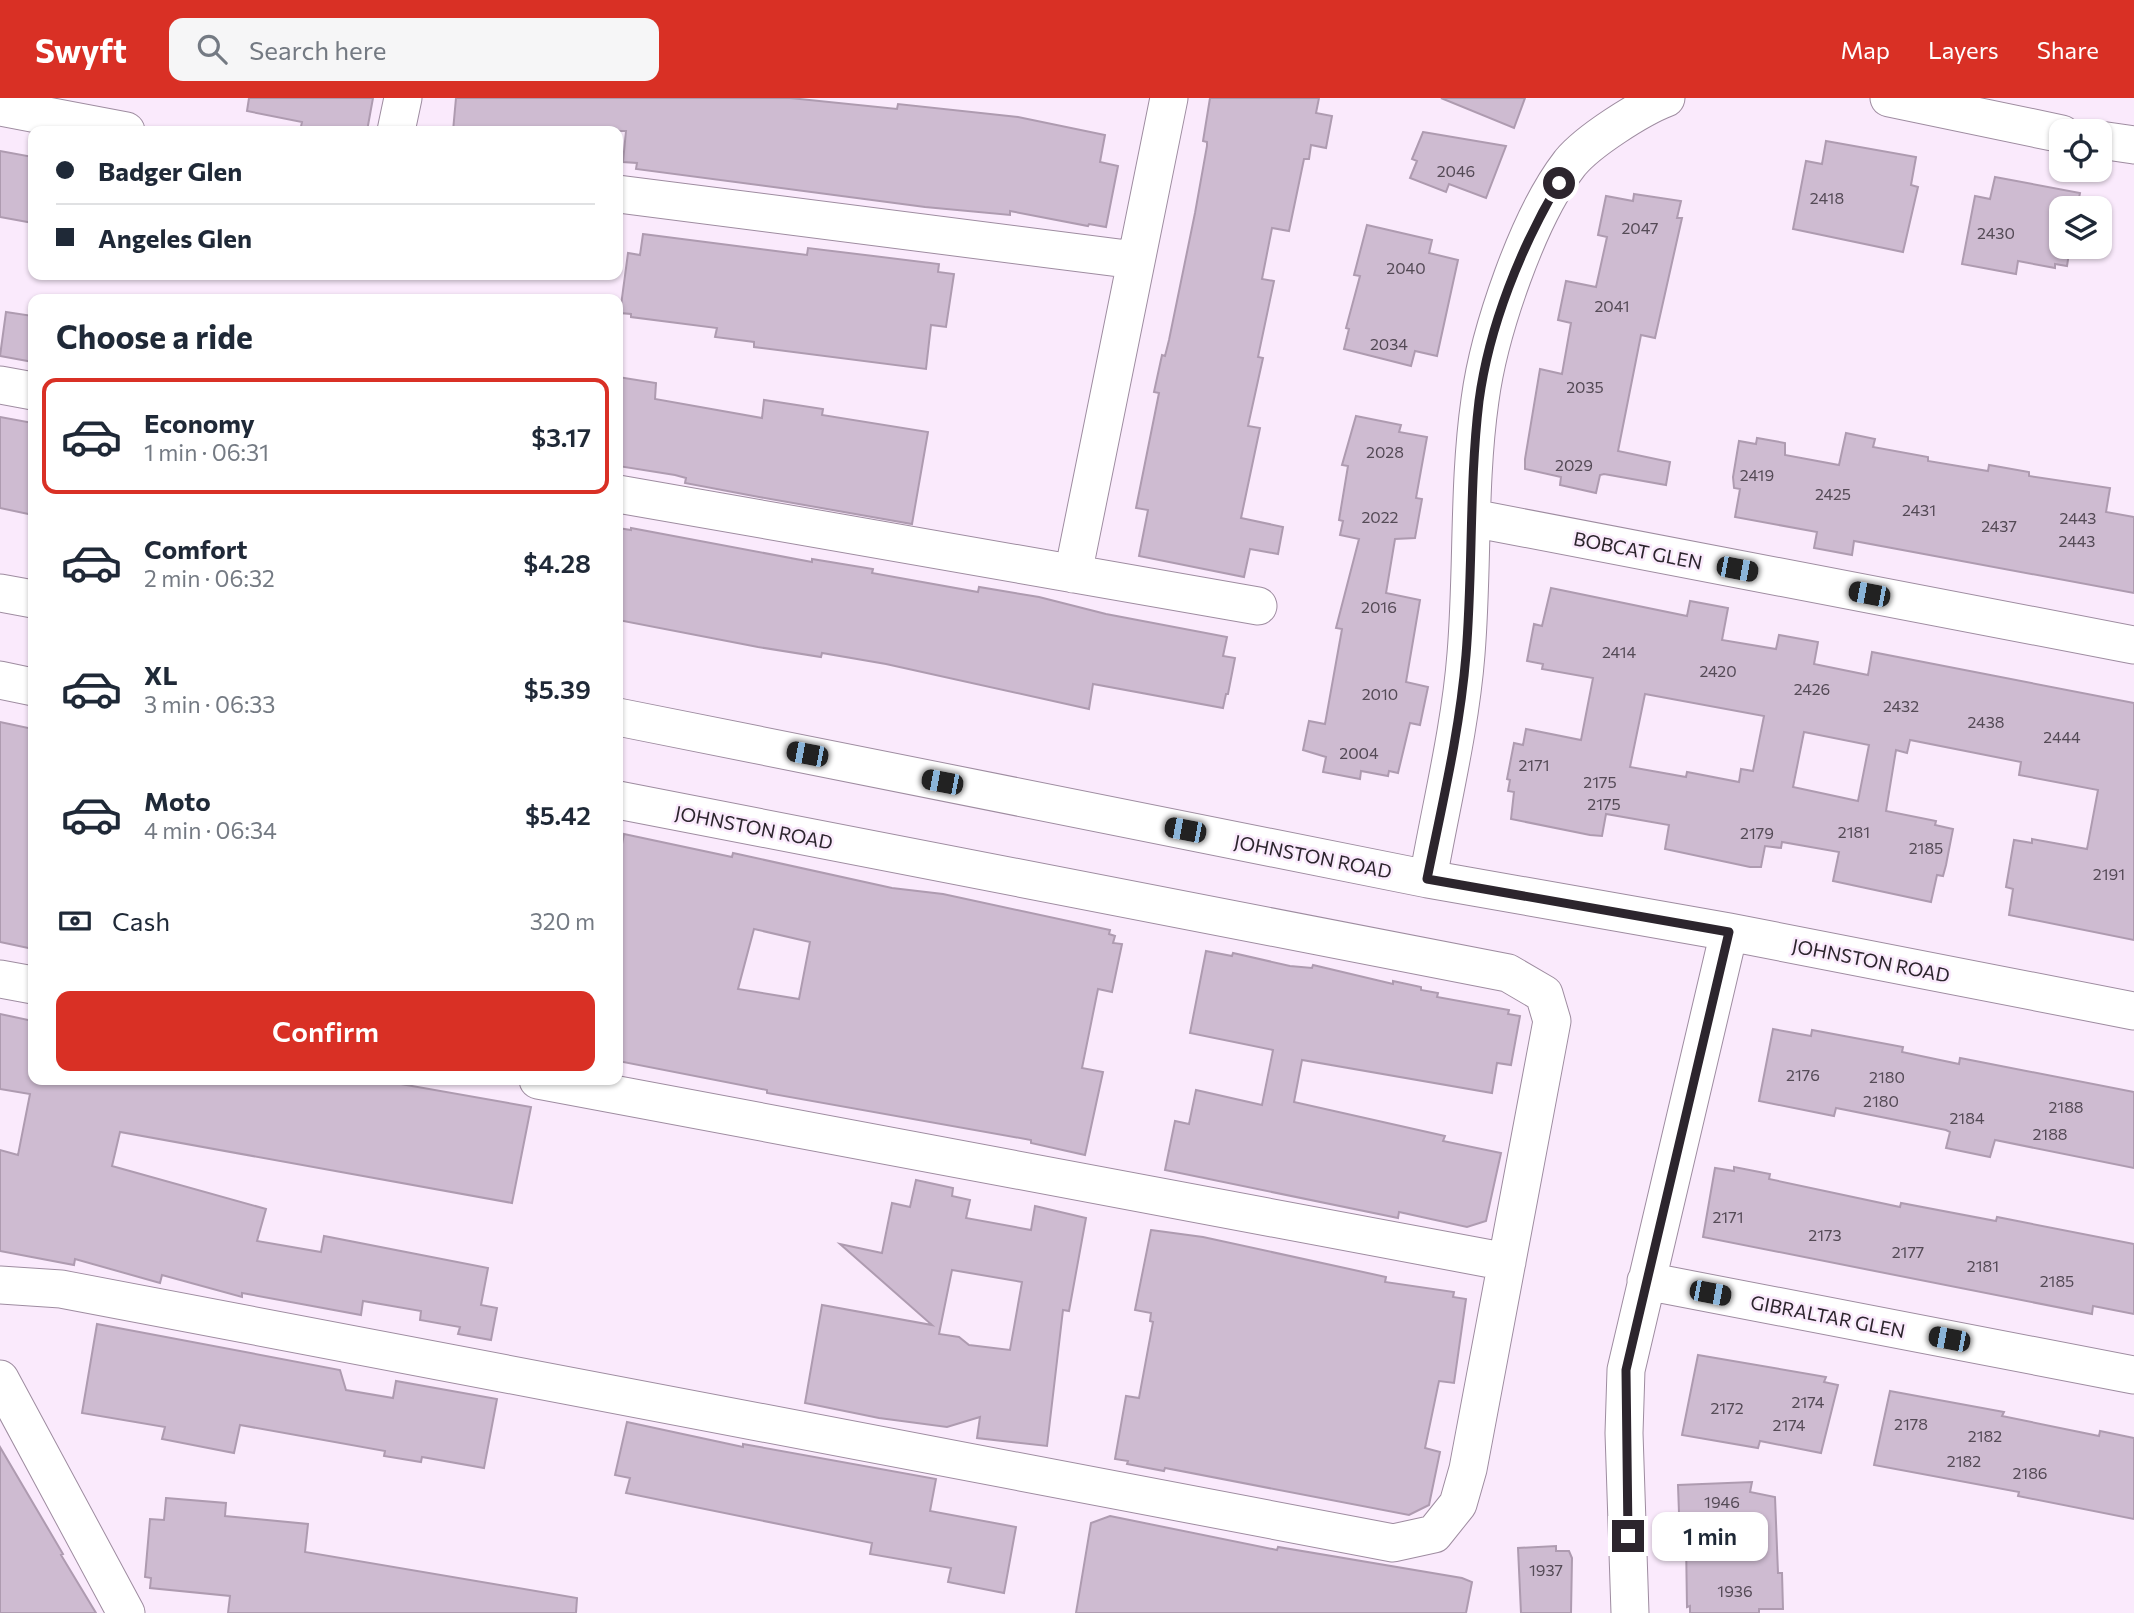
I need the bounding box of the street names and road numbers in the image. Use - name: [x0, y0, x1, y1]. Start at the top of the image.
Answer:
- street label: BOBCAT GLEN: [1572, 526, 1704, 574]
- street label: JOHNSTON ROAD: [673, 800, 835, 854]
- street label: JOHNSTON ROAD: [1232, 829, 1394, 883]
- street label: JOHNSTON ROAD: [1790, 933, 1952, 987]
- street label: GIBRALTAR GLEN: [1749, 1290, 1907, 1342]

